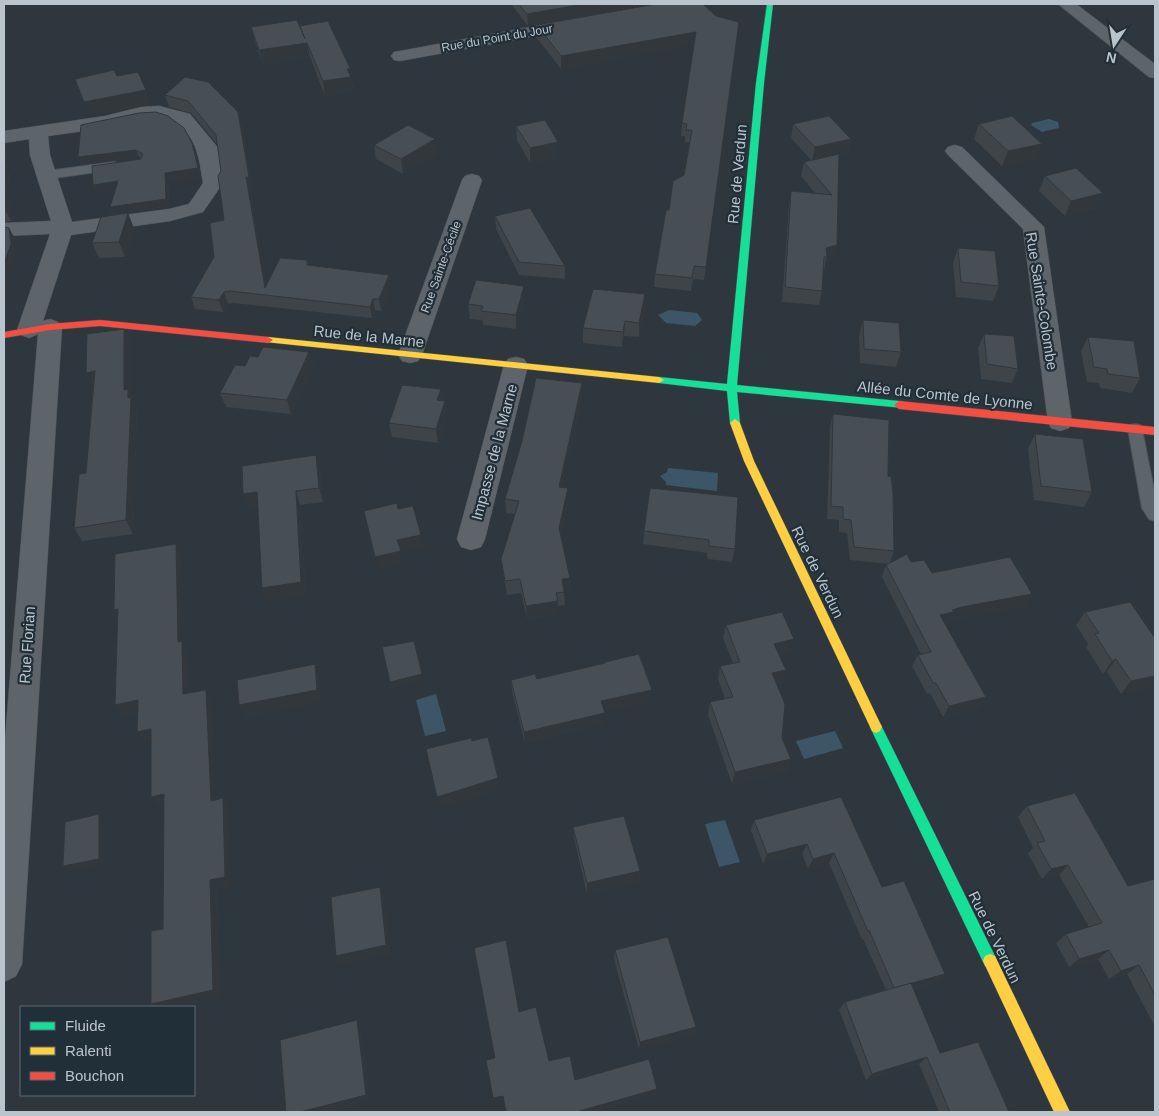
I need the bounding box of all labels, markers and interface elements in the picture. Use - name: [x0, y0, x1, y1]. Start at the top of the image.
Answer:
- north arrow: [1089, 20, 1139, 70]
- street label: Rue du Point du Jour: [440, 21, 554, 55]
- text: N: [1105, 49, 1118, 67]
- street label: Rue de Verdun: [724, 123, 750, 225]
- street label: Rue Sainte-Cécile: [418, 219, 464, 315]
- street label: Rue Sainte-Colombe: [1023, 231, 1061, 371]
- street label: Rue de la Marne: [313, 322, 425, 350]
- street label: Allée du Comte de Lyonne: [856, 377, 1034, 413]
- street label: Impasse de la Marne: [468, 382, 520, 522]
- street label: Rue de Verdun: [788, 523, 848, 621]
- street label: Rue Florian: [16, 606, 38, 684]
- street label: Rue de Verdun: [965, 888, 1025, 986]
- legend: [20, 1006, 195, 1096]
- text: Fluide: [65, 1017, 106, 1034]
- text: Ralenti: [65, 1042, 112, 1059]
- text: Bouchon: [65, 1067, 124, 1084]

